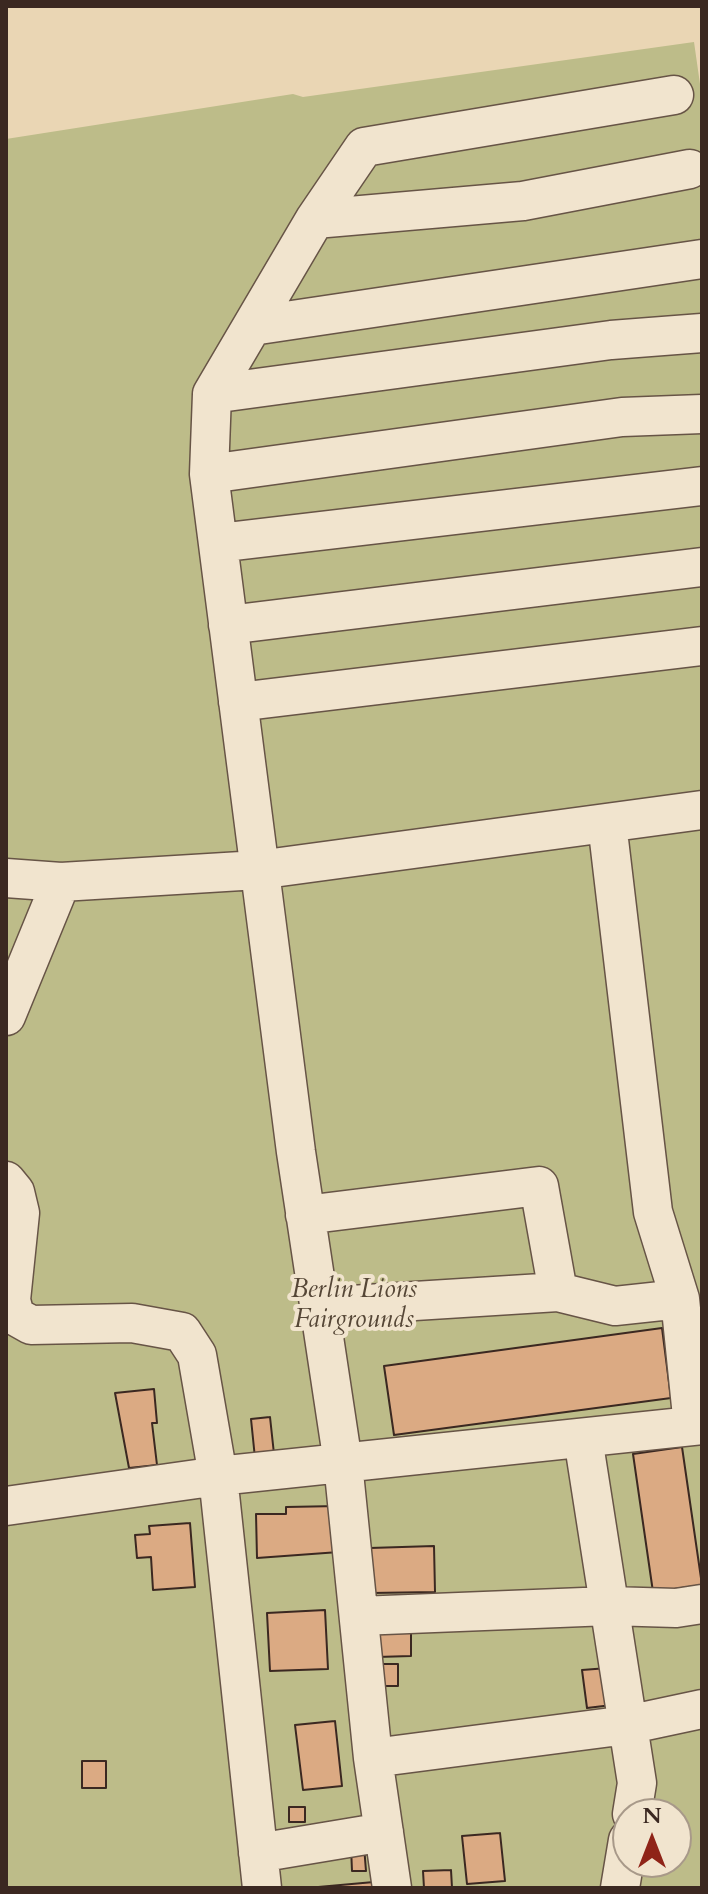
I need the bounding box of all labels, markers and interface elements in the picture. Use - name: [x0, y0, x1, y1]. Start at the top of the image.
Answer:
- park label: Berlin Lions Fairgrounds: [291, 1275, 417, 1336]
- north arrow: [612, 1798, 692, 1878]
- text: N: [642, 1801, 662, 1831]

